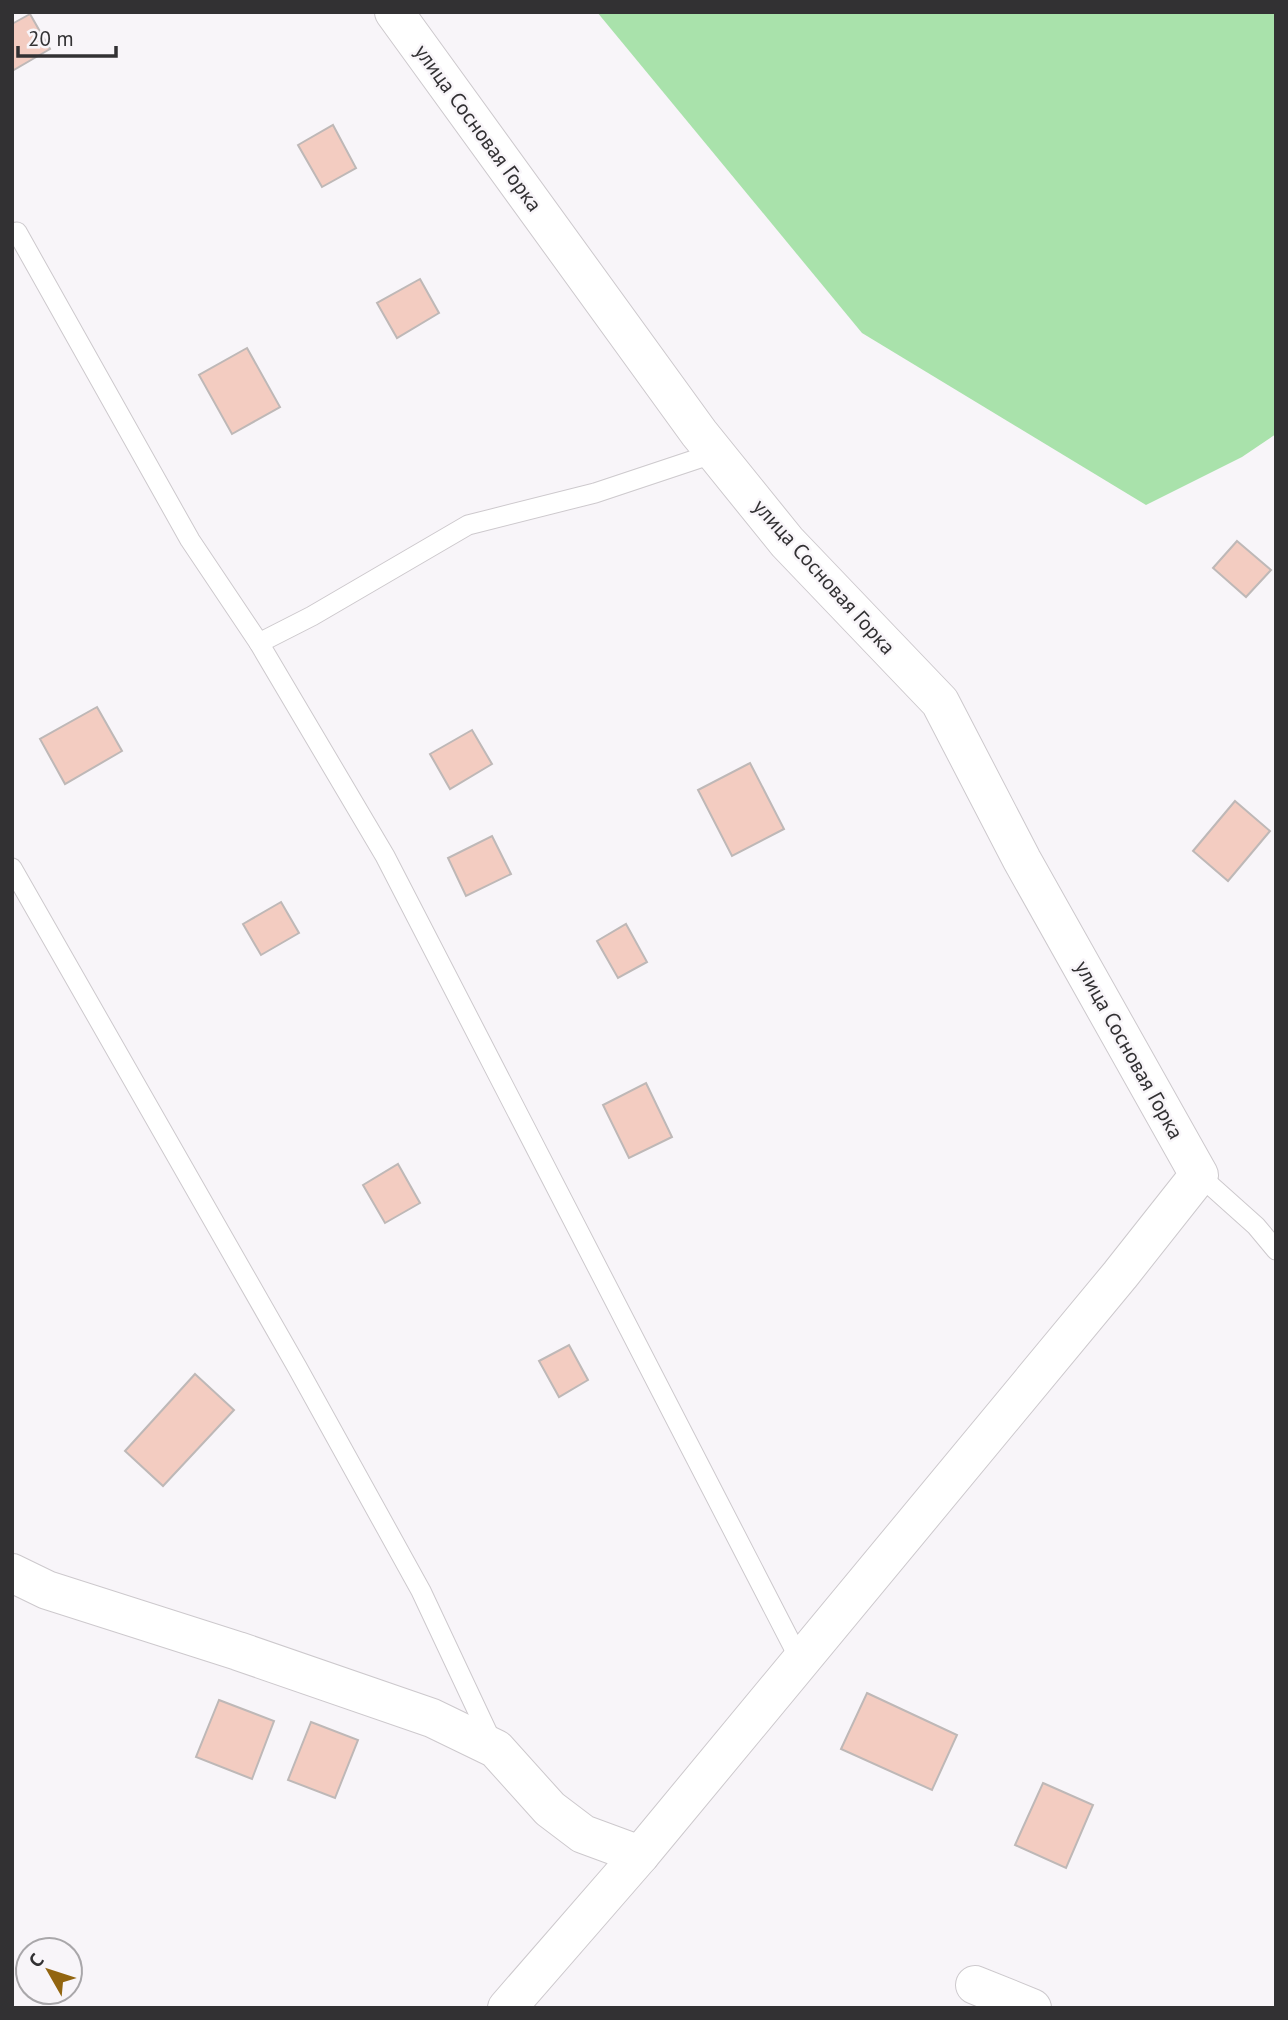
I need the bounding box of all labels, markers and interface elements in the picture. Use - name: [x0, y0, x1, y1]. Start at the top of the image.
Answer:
- scale bar: [18, 14, 116, 58]
- text: 20 m: [28, 25, 74, 52]
- street label: улица Сосновая Горка: [409, 39, 548, 217]
- street label: улица Сосновая Горка: [747, 493, 901, 660]
- street label: улица Сосновая Горка: [1069, 956, 1190, 1144]
- north arrow: [14, 1936, 84, 2006]
- text: С: [23, 1948, 49, 1972]

